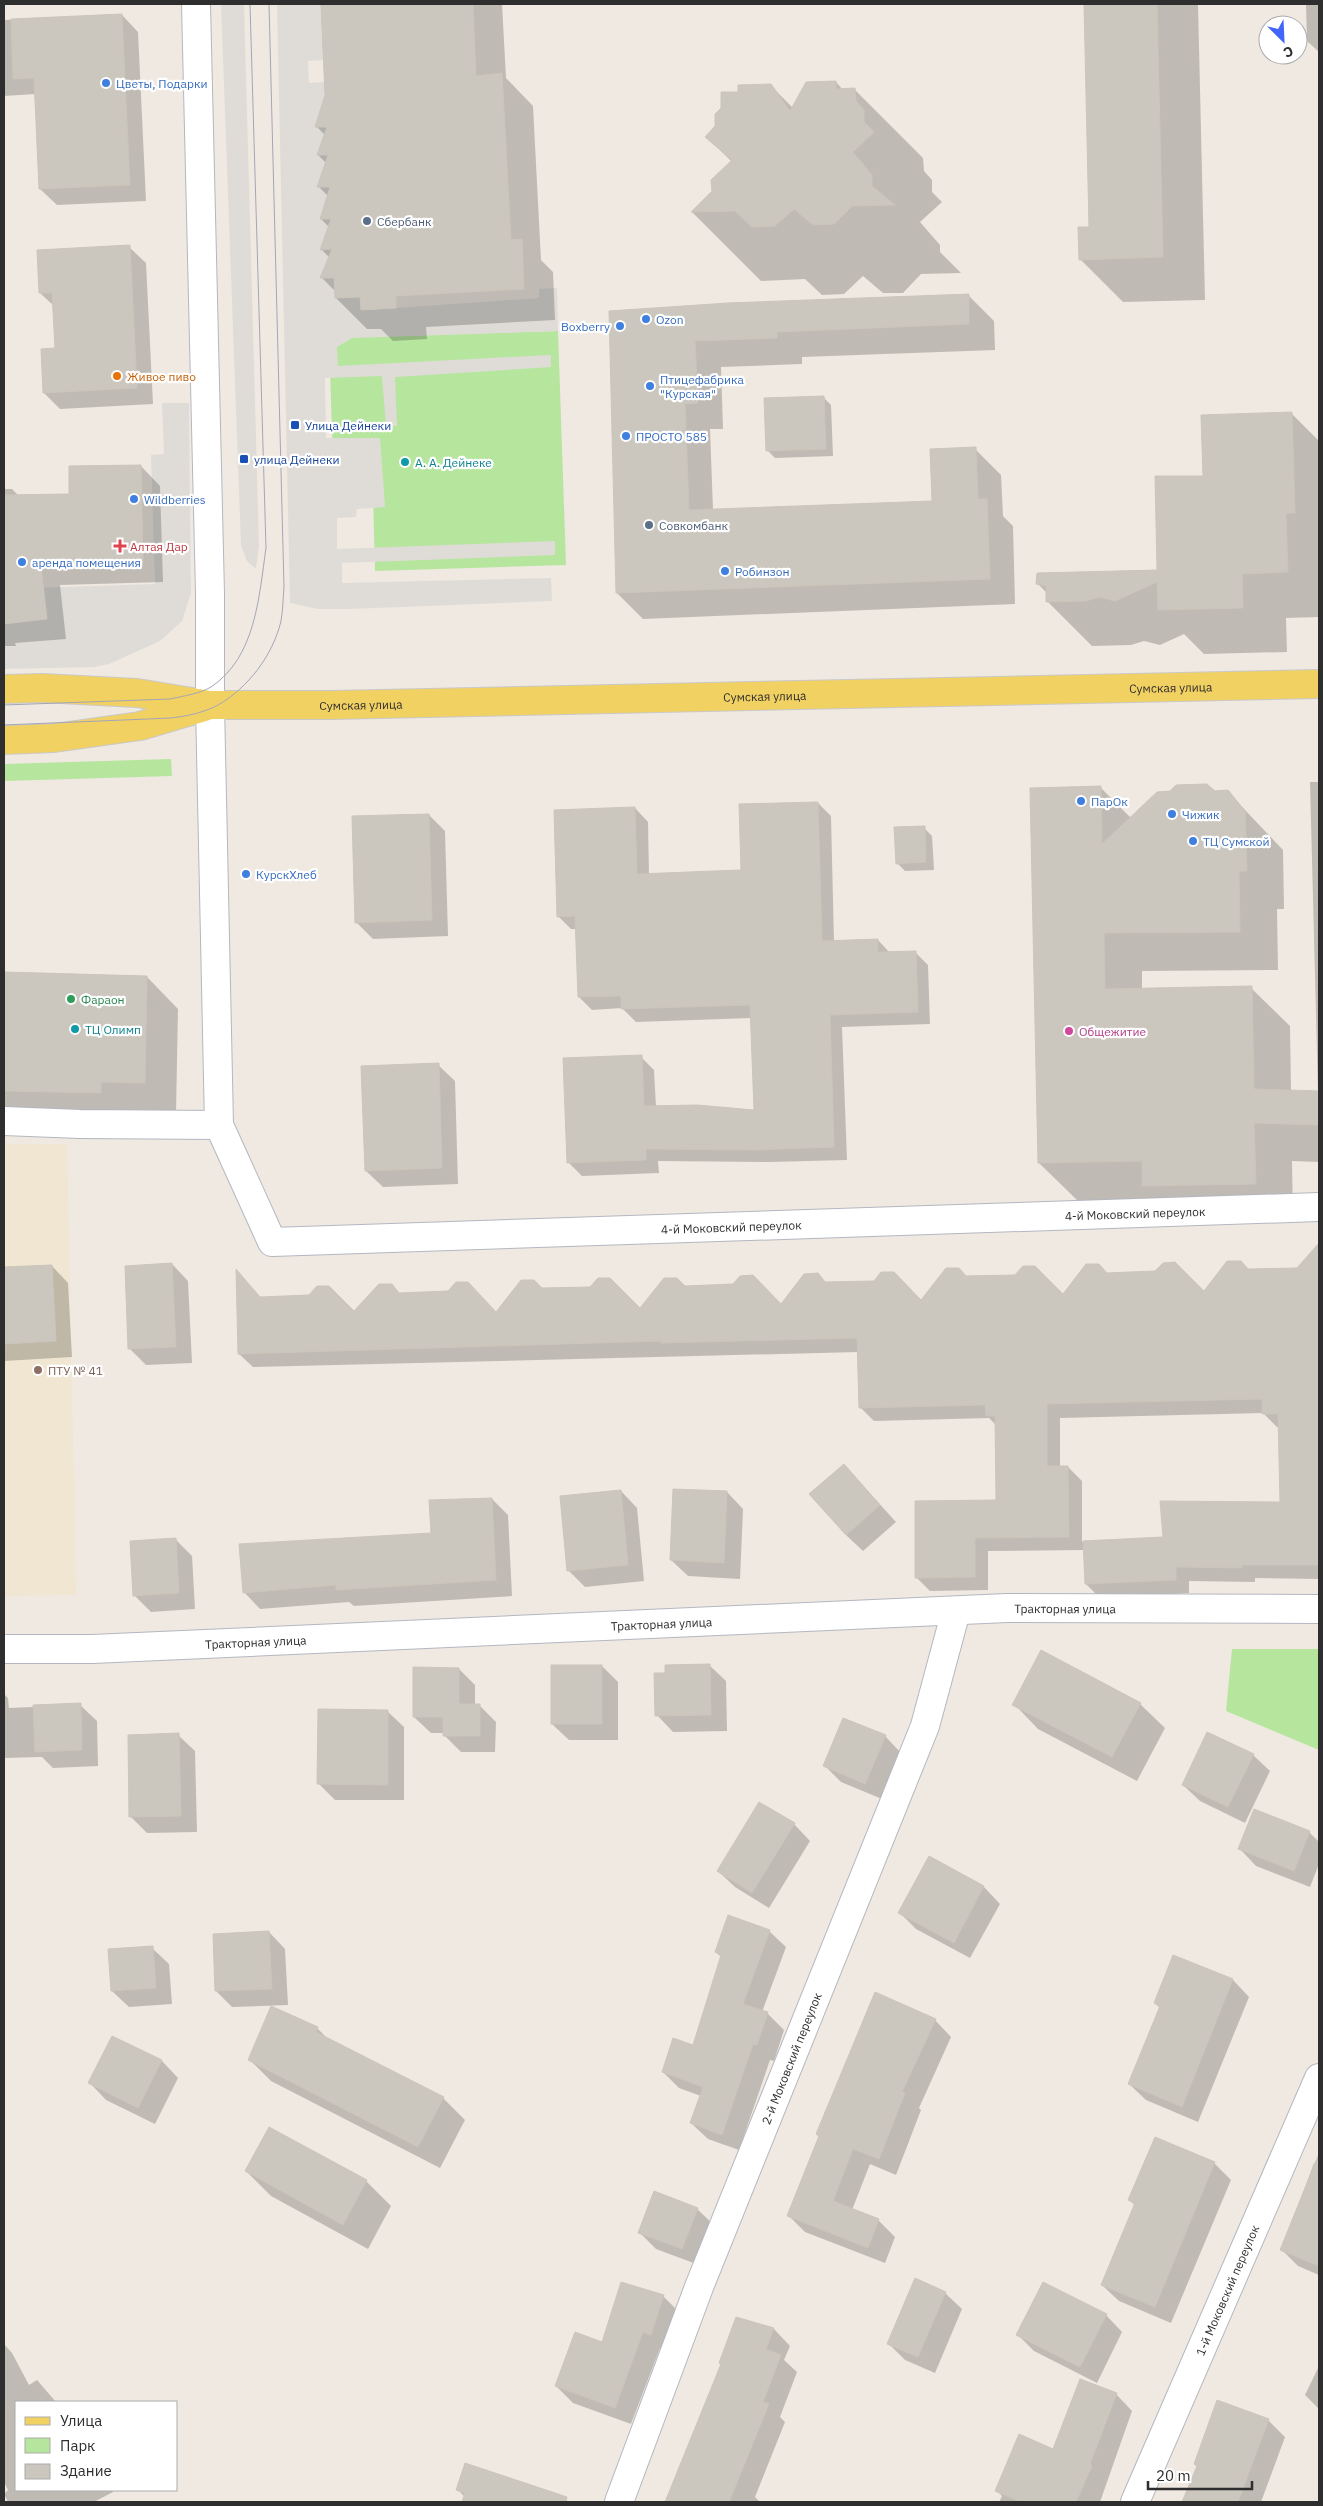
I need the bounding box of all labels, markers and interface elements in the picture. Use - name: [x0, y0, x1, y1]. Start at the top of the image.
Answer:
- north arrow: [1258, 15, 1308, 65]
- text: С: [1280, 42, 1296, 62]
- place label: Цветы, Подарки: [116, 76, 208, 91]
- marker: Цветы, Подарки: [100, 77, 112, 89]
- place label: Сбербанк: [377, 214, 432, 229]
- marker: Сбербанк: [361, 215, 373, 227]
- place label: Ozon: [656, 312, 683, 327]
- marker: Ozon: [640, 313, 652, 325]
- place label: Boxberry: [561, 319, 610, 334]
- marker: Boxberry: [614, 320, 626, 332]
- place label: Живое пиво: [127, 369, 196, 384]
- marker: Живое пиво: [111, 370, 123, 382]
- place label: Птицефабрика "Курская": [660, 372, 745, 401]
- marker: Птицефабрика "Курская": [644, 380, 656, 392]
- place label: Улица Дейнеки: [305, 418, 391, 433]
- marker: Улица Дейнеки: [289, 419, 301, 431]
- place label: ПРОСТО 585: [636, 429, 707, 444]
- marker: ПРОСТО 585: [620, 430, 632, 442]
- place label: улица Дейнеки: [254, 452, 340, 467]
- marker: улица Дейнеки: [238, 453, 250, 465]
- place label: А. А. Дейнеке: [415, 455, 492, 470]
- marker: А. А. Дейнеке: [399, 456, 411, 468]
- place label: Wildberries: [144, 492, 206, 507]
- marker: Wildberries: [128, 493, 140, 505]
- place label: Совкомбанк: [659, 518, 729, 533]
- marker: Совкомбанк: [643, 519, 655, 531]
- place label: Алтая Дар: [130, 539, 188, 554]
- marker: Алтая Дар: [114, 540, 126, 552]
- place label: аренда помещения: [32, 555, 141, 570]
- marker: аренда помещения: [16, 556, 28, 568]
- place label: Робинзон: [735, 564, 789, 579]
- marker: Робинзон: [719, 565, 731, 577]
- street label: Сумская улица: [1129, 679, 1213, 696]
- street label: Сумская улица: [723, 687, 807, 704]
- street label: Сумская улица: [319, 696, 403, 713]
- place label: ПарОк: [1091, 794, 1128, 809]
- marker: ПарОк: [1075, 795, 1087, 807]
- place label: Чижик: [1182, 807, 1220, 822]
- marker: Чижик: [1166, 808, 1178, 820]
- place label: ТЦ Сумской: [1203, 834, 1269, 849]
- marker: ТЦ Сумской: [1187, 835, 1199, 847]
- place label: КурскХлеб: [256, 867, 317, 882]
- marker: КурскХлеб: [240, 868, 252, 880]
- place label: Фараон: [81, 992, 125, 1007]
- marker: Фараон: [65, 993, 77, 1005]
- place label: ТЦ Олимп: [85, 1022, 141, 1037]
- marker: ТЦ Олимп: [69, 1023, 81, 1035]
- place label: Общежитие: [1079, 1024, 1147, 1039]
- marker: Общежитие: [1063, 1025, 1075, 1037]
- street label: 4-й Моковский переулок: [1064, 1203, 1206, 1223]
- street label: 4-й Моковский переулок: [661, 1217, 802, 1236]
- place label: ПТУ № 41: [48, 1363, 103, 1378]
- marker: ПТУ № 41: [32, 1364, 44, 1376]
- street label: Тракторная улица: [1014, 1601, 1116, 1616]
- street label: Тракторная улица: [610, 1614, 713, 1633]
- street label: Тракторная улица: [205, 1632, 307, 1651]
- street label: 2-й Моковский переулок: [758, 1990, 825, 2126]
- street label: 1-й Моковский переулок: [1192, 2222, 1262, 2358]
- legend: [15, 2401, 178, 2491]
- text: Улица: [60, 2411, 102, 2430]
- text: Парк: [60, 2436, 95, 2455]
- scale bar: [1148, 2458, 1252, 2490]
- text: Здание: [60, 2461, 112, 2480]
- text: 20 m: [1156, 2466, 1191, 2485]

